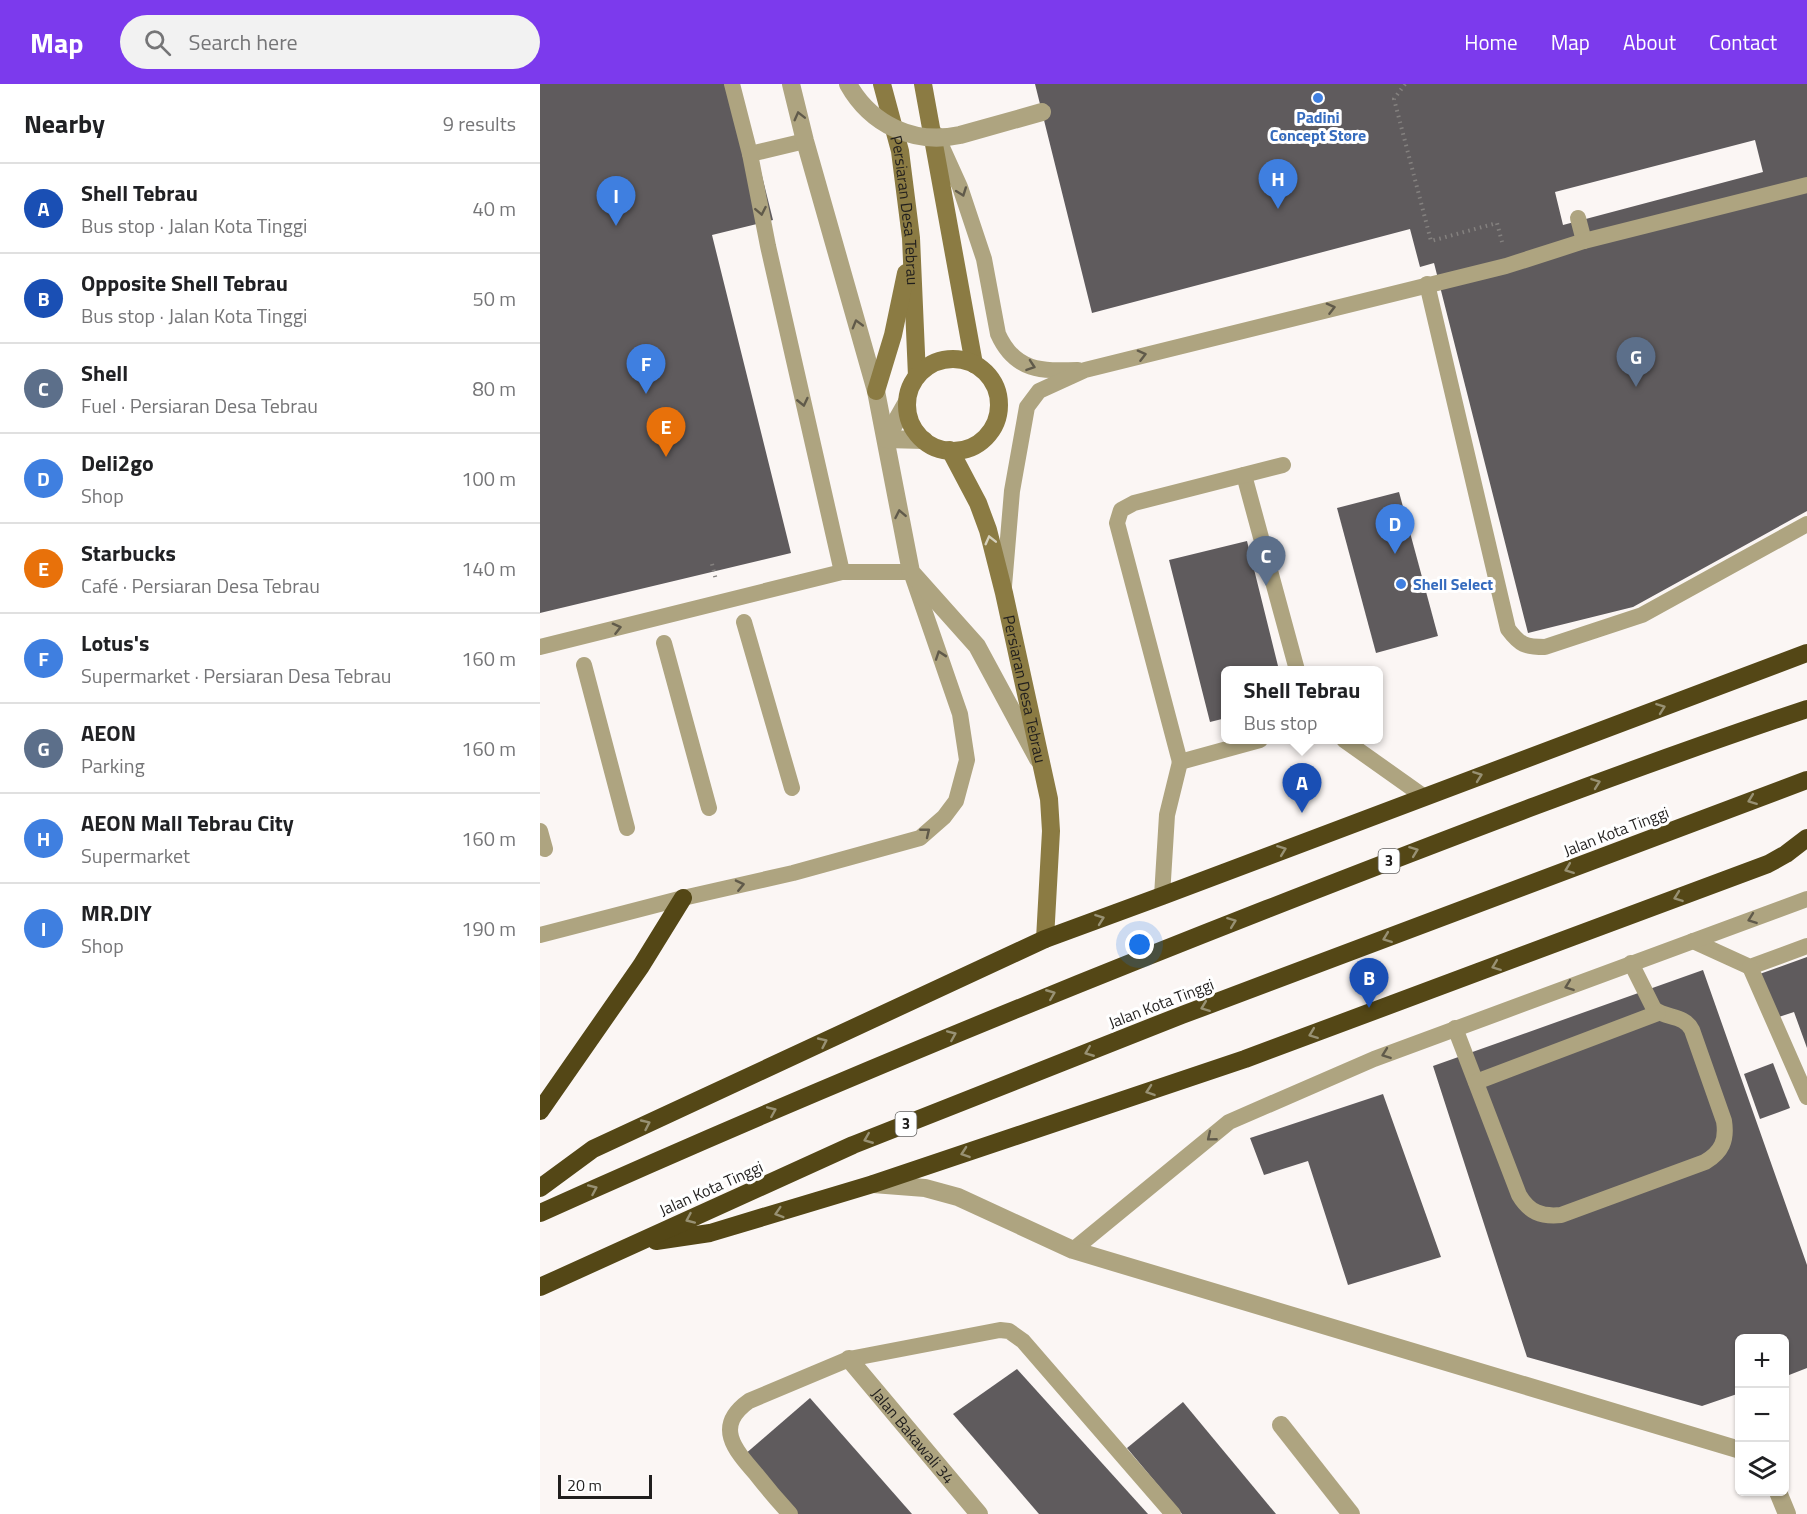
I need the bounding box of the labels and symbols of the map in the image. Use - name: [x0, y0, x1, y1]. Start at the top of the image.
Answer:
- marker: Padini Concept Store: [1311, 91, 1325, 105]
- place label: Padini Concept Store: [1270, 105, 1366, 147]
- one-way arrow: [793, 111, 806, 121]
- street label: Persiaran Desa Tebrau: [884, 133, 925, 286]
- pin: H: [1258, 160, 1298, 209]
- pin: I: [596, 176, 636, 226]
- one-way arrow: [954, 186, 967, 197]
- one-way arrow: [754, 206, 767, 216]
- one-way arrow: [1326, 303, 1336, 316]
- one-way arrow: [852, 319, 864, 330]
- pin: G: [1616, 338, 1656, 387]
- pin: F: [626, 344, 666, 394]
- one-way arrow: [1137, 350, 1147, 363]
- one-way arrow: [1025, 359, 1035, 372]
- one-way arrow: [796, 396, 809, 406]
- pin: E: [646, 408, 686, 457]
- pin: D: [1376, 504, 1414, 554]
- one-way arrow: [894, 510, 907, 520]
- one-way arrow: [985, 535, 998, 545]
- pin: C: [1246, 536, 1286, 586]
- place label: Shell Select: [1413, 572, 1493, 596]
- marker: Shell Select: [1394, 577, 1408, 591]
- street label: Persiaran Desa Tebrau: [997, 613, 1053, 765]
- one-way arrow: [612, 623, 622, 636]
- one-way arrow: [934, 650, 947, 661]
- one-way arrow: [1655, 702, 1665, 715]
- pin: A: [1282, 764, 1322, 813]
- one-way arrow: [1472, 771, 1483, 783]
- one-way arrow: [1590, 778, 1601, 791]
- one-way arrow: [1747, 793, 1758, 805]
- street label: Jalan Kota Tinggi: [1560, 800, 1672, 862]
- one-way arrow: [919, 829, 930, 840]
- one-way arrow: [1276, 845, 1287, 858]
- one-way arrow: [1407, 846, 1418, 858]
- road number: 3: [1378, 849, 1400, 873]
- one-way arrow: [1565, 862, 1576, 874]
- one-way arrow: [734, 879, 744, 892]
- one-way arrow: [1673, 890, 1684, 903]
- one-way arrow: [1747, 912, 1758, 924]
- one-way arrow: [1093, 914, 1104, 926]
- one-way arrow: [1226, 917, 1237, 930]
- your location: [1125, 930, 1154, 959]
- one-way arrow: [1382, 931, 1393, 943]
- pin: B: [1350, 958, 1388, 1008]
- one-way arrow: [1491, 958, 1501, 971]
- street label: Jalan Kota Tinggi: [1105, 972, 1217, 1034]
- one-way arrow: [1564, 979, 1575, 992]
- one-way arrow: [1045, 989, 1056, 1001]
- one-way arrow: [1200, 999, 1210, 1012]
- one-way arrow: [1308, 1027, 1319, 1039]
- one-way arrow: [945, 1030, 956, 1042]
- one-way arrow: [816, 1037, 827, 1049]
- one-way arrow: [1084, 1045, 1095, 1057]
- one-way arrow: [1381, 1047, 1392, 1059]
- one-way arrow: [1145, 1084, 1155, 1097]
- one-way arrow: [766, 1106, 777, 1118]
- road number: 3: [896, 1112, 916, 1136]
- one-way arrow: [639, 1120, 650, 1132]
- one-way arrow: [1207, 1130, 1218, 1141]
- one-way arrow: [863, 1132, 874, 1144]
- one-way arrow: [960, 1146, 971, 1159]
- street label: Jalan Kota Tinggi: [655, 1154, 767, 1222]
- one-way arrow: [587, 1184, 598, 1196]
- one-way arrow: [774, 1206, 785, 1218]
- one-way arrow: [686, 1212, 697, 1224]
- street label: Jalan Bakawali 34: [866, 1382, 961, 1489]
- scale bar: [558, 1472, 652, 1500]

